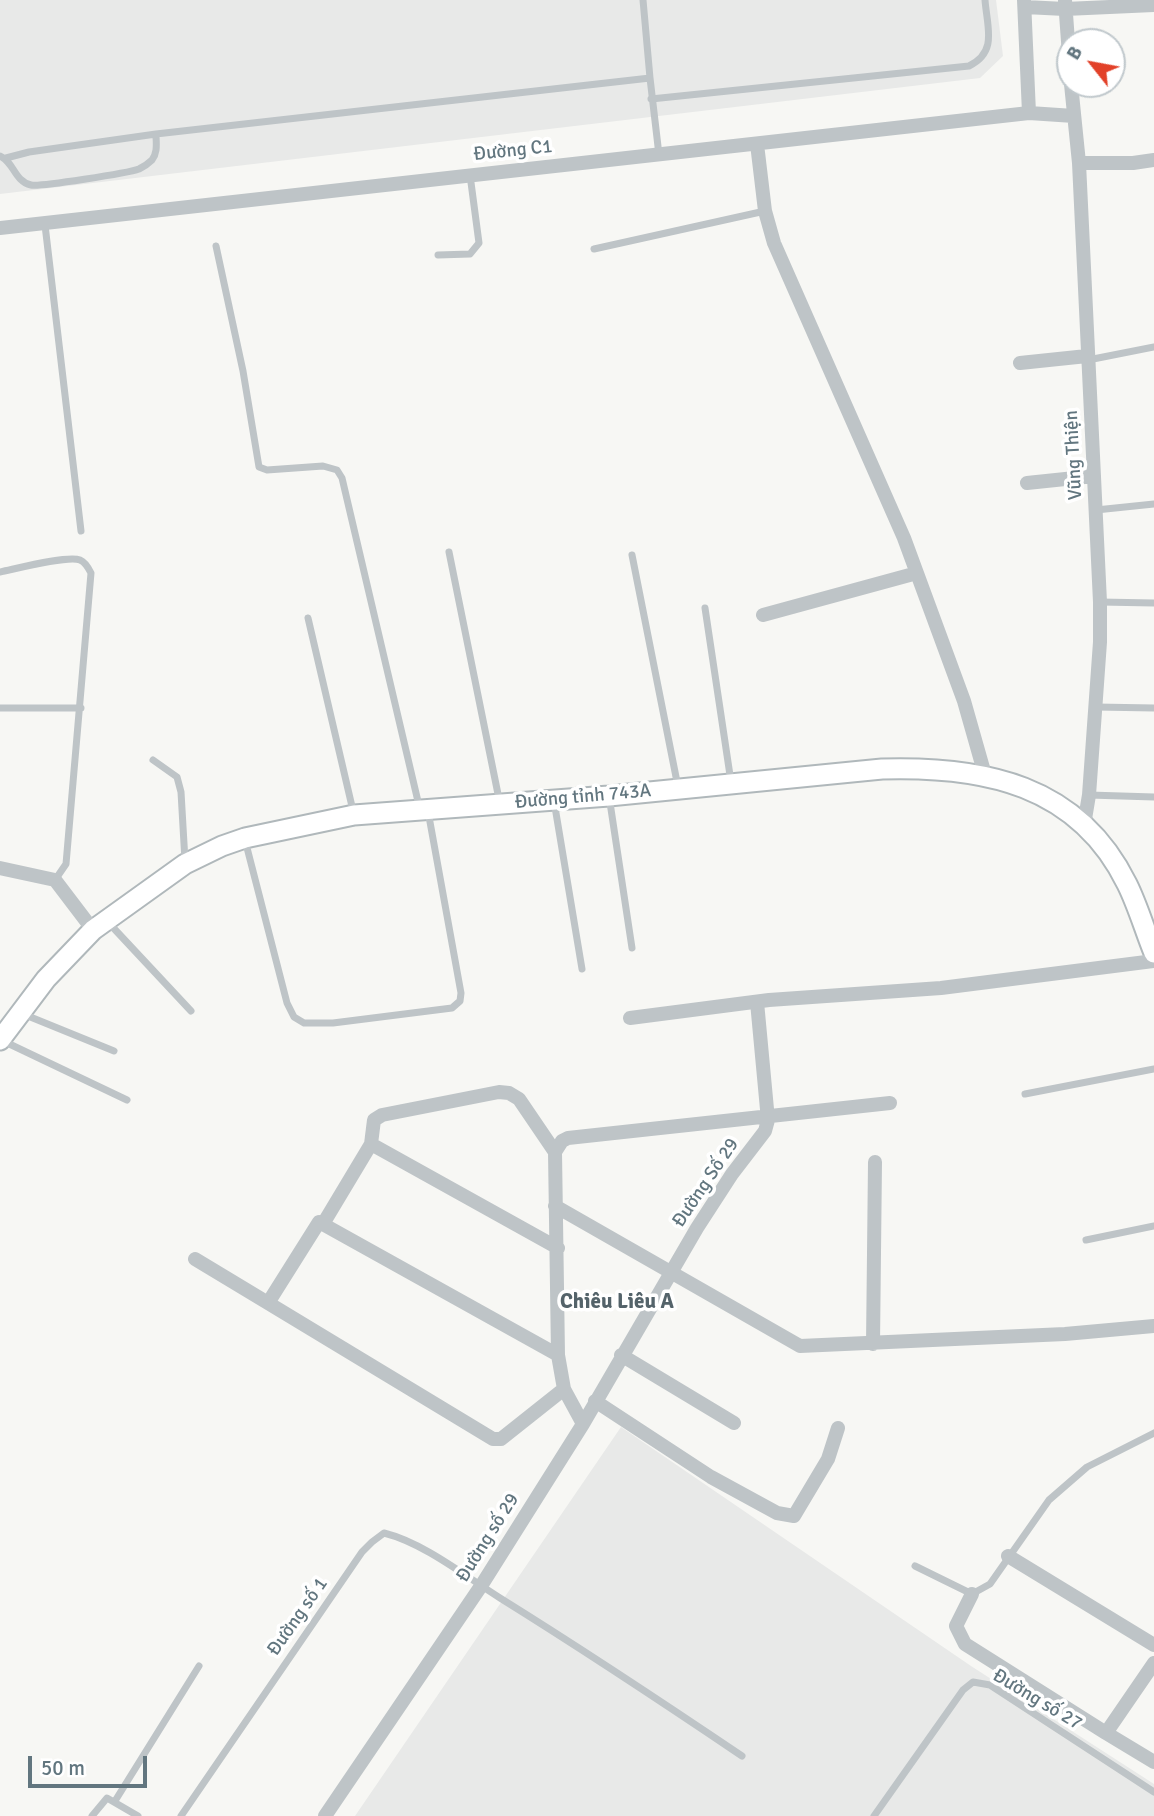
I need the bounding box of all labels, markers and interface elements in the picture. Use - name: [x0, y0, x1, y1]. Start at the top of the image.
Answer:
- north arrow: [1056, 28, 1126, 98]
- text: B: [1061, 42, 1088, 64]
- street label: Đường C1: [472, 136, 554, 166]
- street label: Vũng Thiện: [1060, 409, 1088, 501]
- street label: Đường tỉnh 743A: [514, 780, 652, 814]
- street label: Đường Số 29: [668, 1134, 744, 1232]
- district label: Chiêu Liêu A: [560, 1289, 674, 1315]
- street label: Đường số 29: [452, 1489, 524, 1587]
- street label: Đường số 1: [263, 1574, 333, 1660]
- street label: Đường số 27: [988, 1664, 1086, 1736]
- scale bar: [32, 1742, 150, 1786]
- text: 50 m: [41, 1755, 85, 1781]

